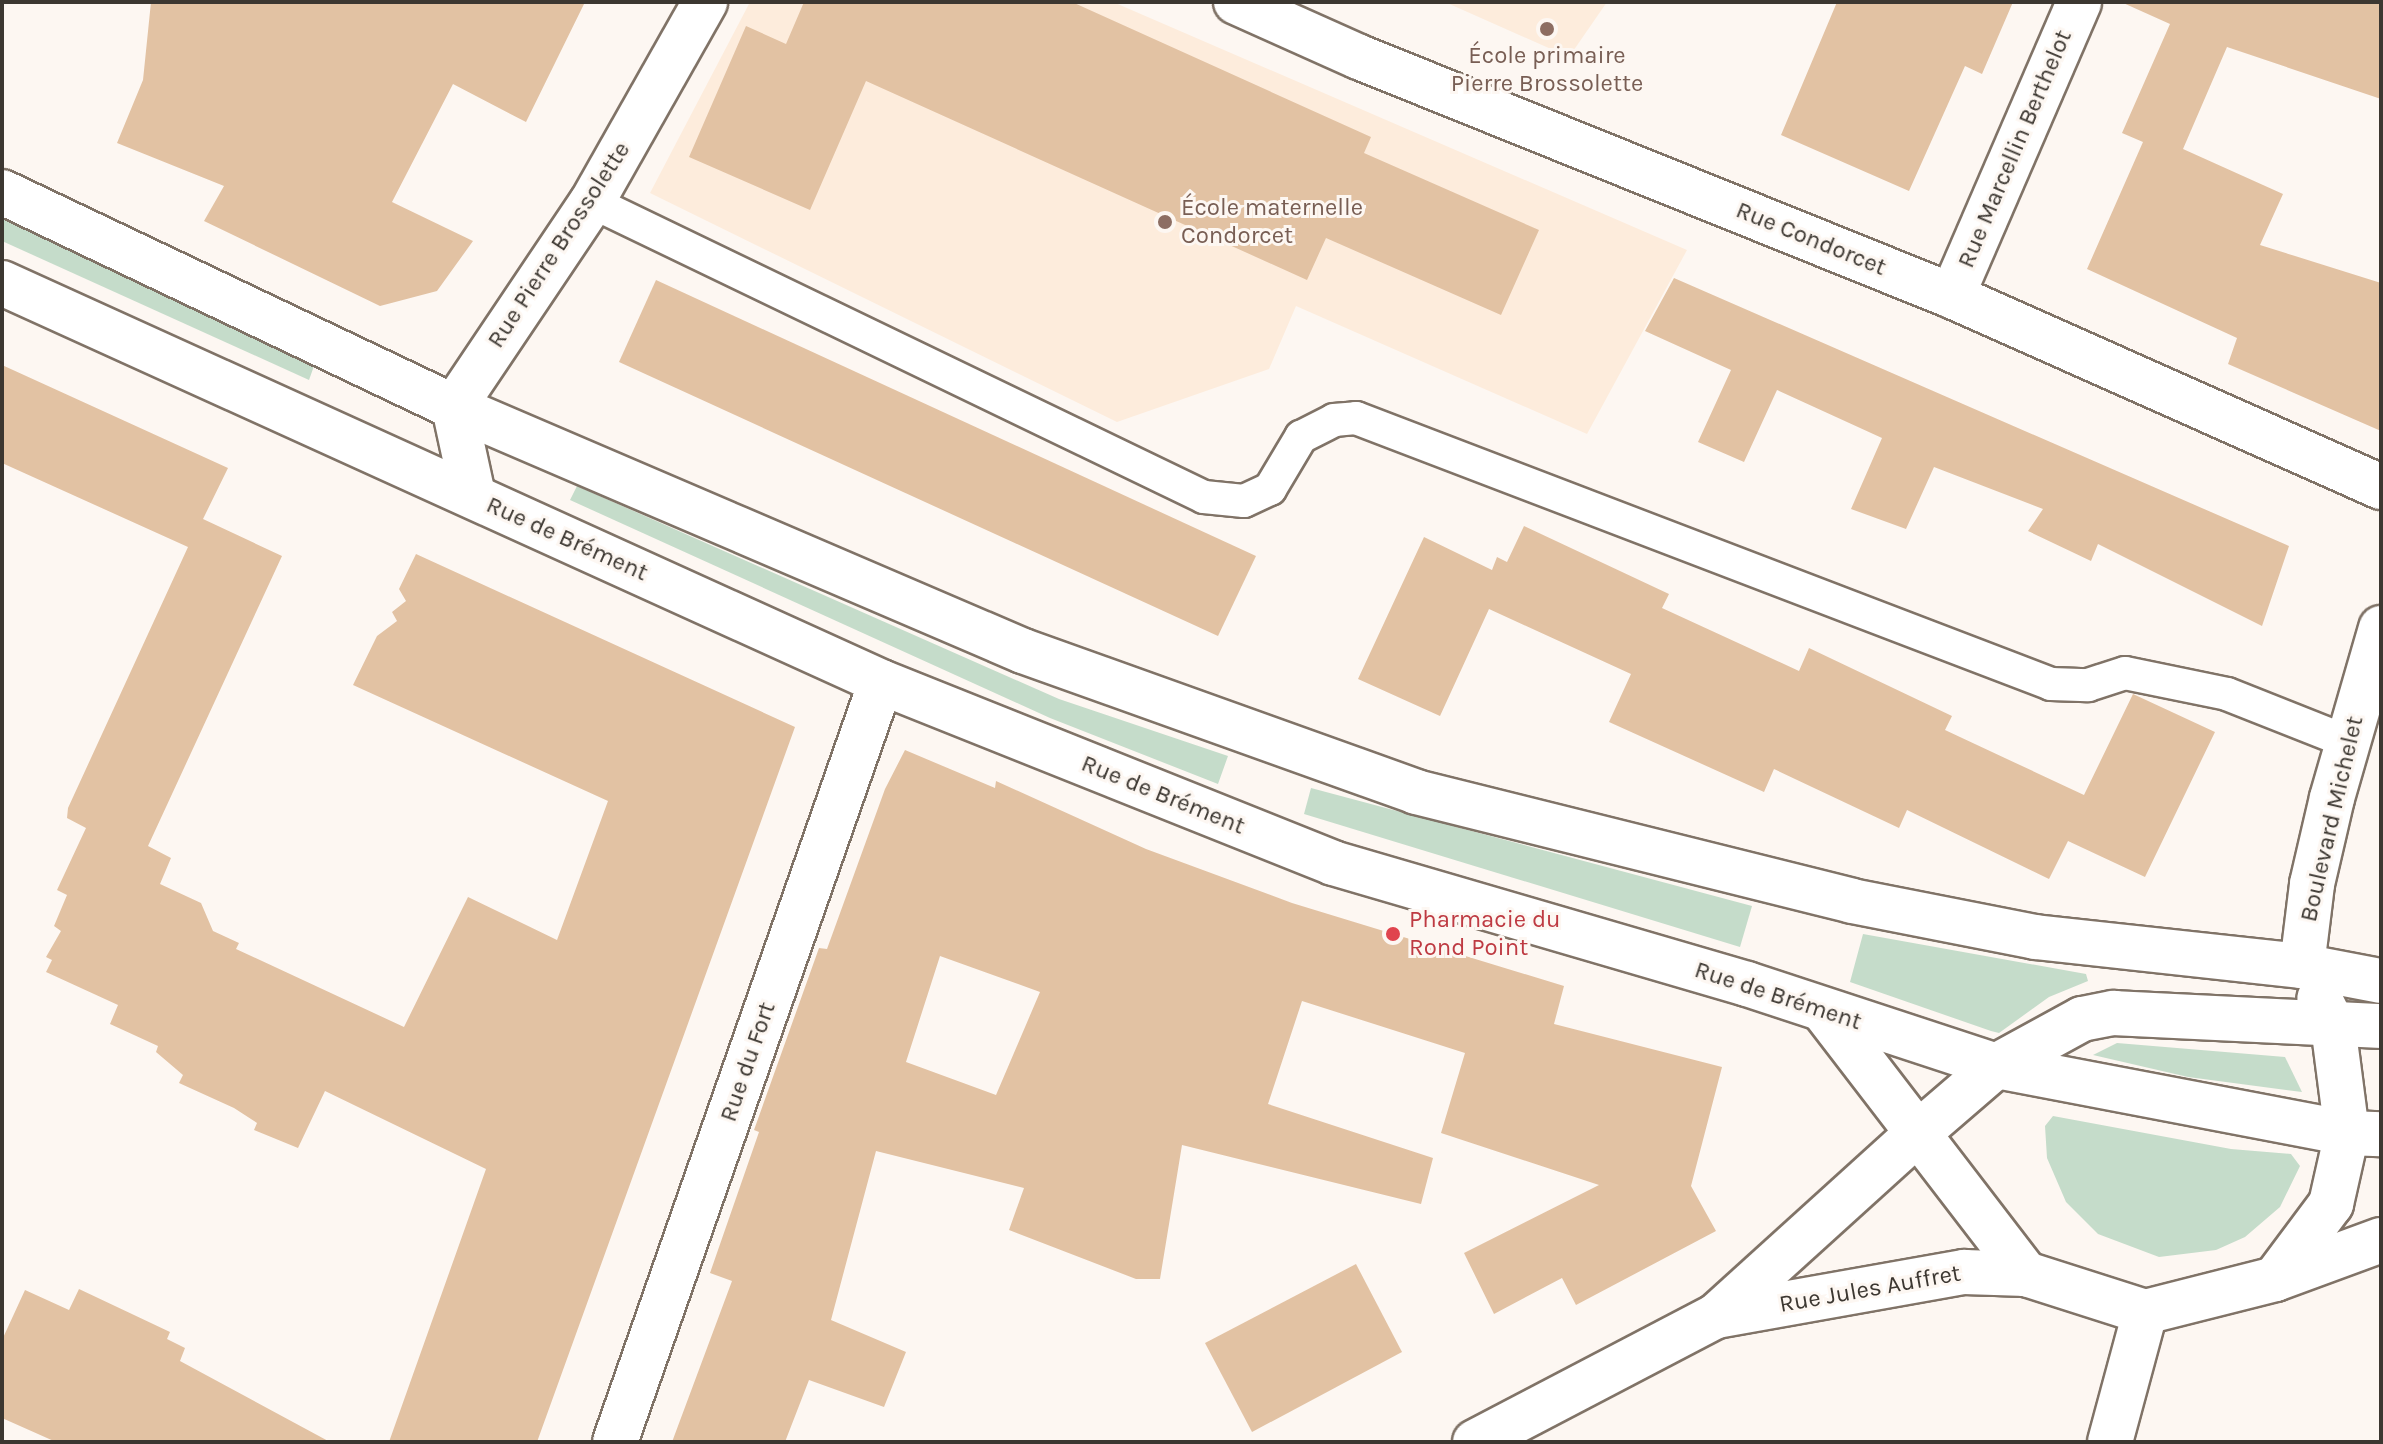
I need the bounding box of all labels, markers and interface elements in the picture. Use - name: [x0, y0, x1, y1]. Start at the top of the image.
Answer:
- marker: École primaire Pierre Brossolette: [1538, 20, 1556, 38]
- street label: Rue Marcellin Berthelot: [1952, 26, 2078, 272]
- place label: École primaire Pierre Brossolette: [1451, 42, 1643, 98]
- street label: Rue Pierre Brossolette: [482, 137, 636, 353]
- place label: École maternelle Condorcet: [1181, 194, 1363, 250]
- street label: Rue Condorcet: [1732, 196, 1890, 282]
- marker: École maternelle Condorcet: [1156, 213, 1174, 231]
- street label: Rue de Brément: [482, 491, 652, 587]
- street label: Boulevard Michelet: [2294, 713, 2370, 925]
- street label: Rue de Brément: [1077, 749, 1249, 841]
- place label: Pharmacie du Rond Point: [1409, 906, 1561, 962]
- marker: Pharmacie du Rond Point: [1384, 925, 1402, 943]
- street label: Rue de Brément: [1691, 955, 1865, 1037]
- street label: Rue du Fort: [714, 998, 782, 1126]
- street label: Rue Jules Auffret: [1777, 1259, 1963, 1319]

